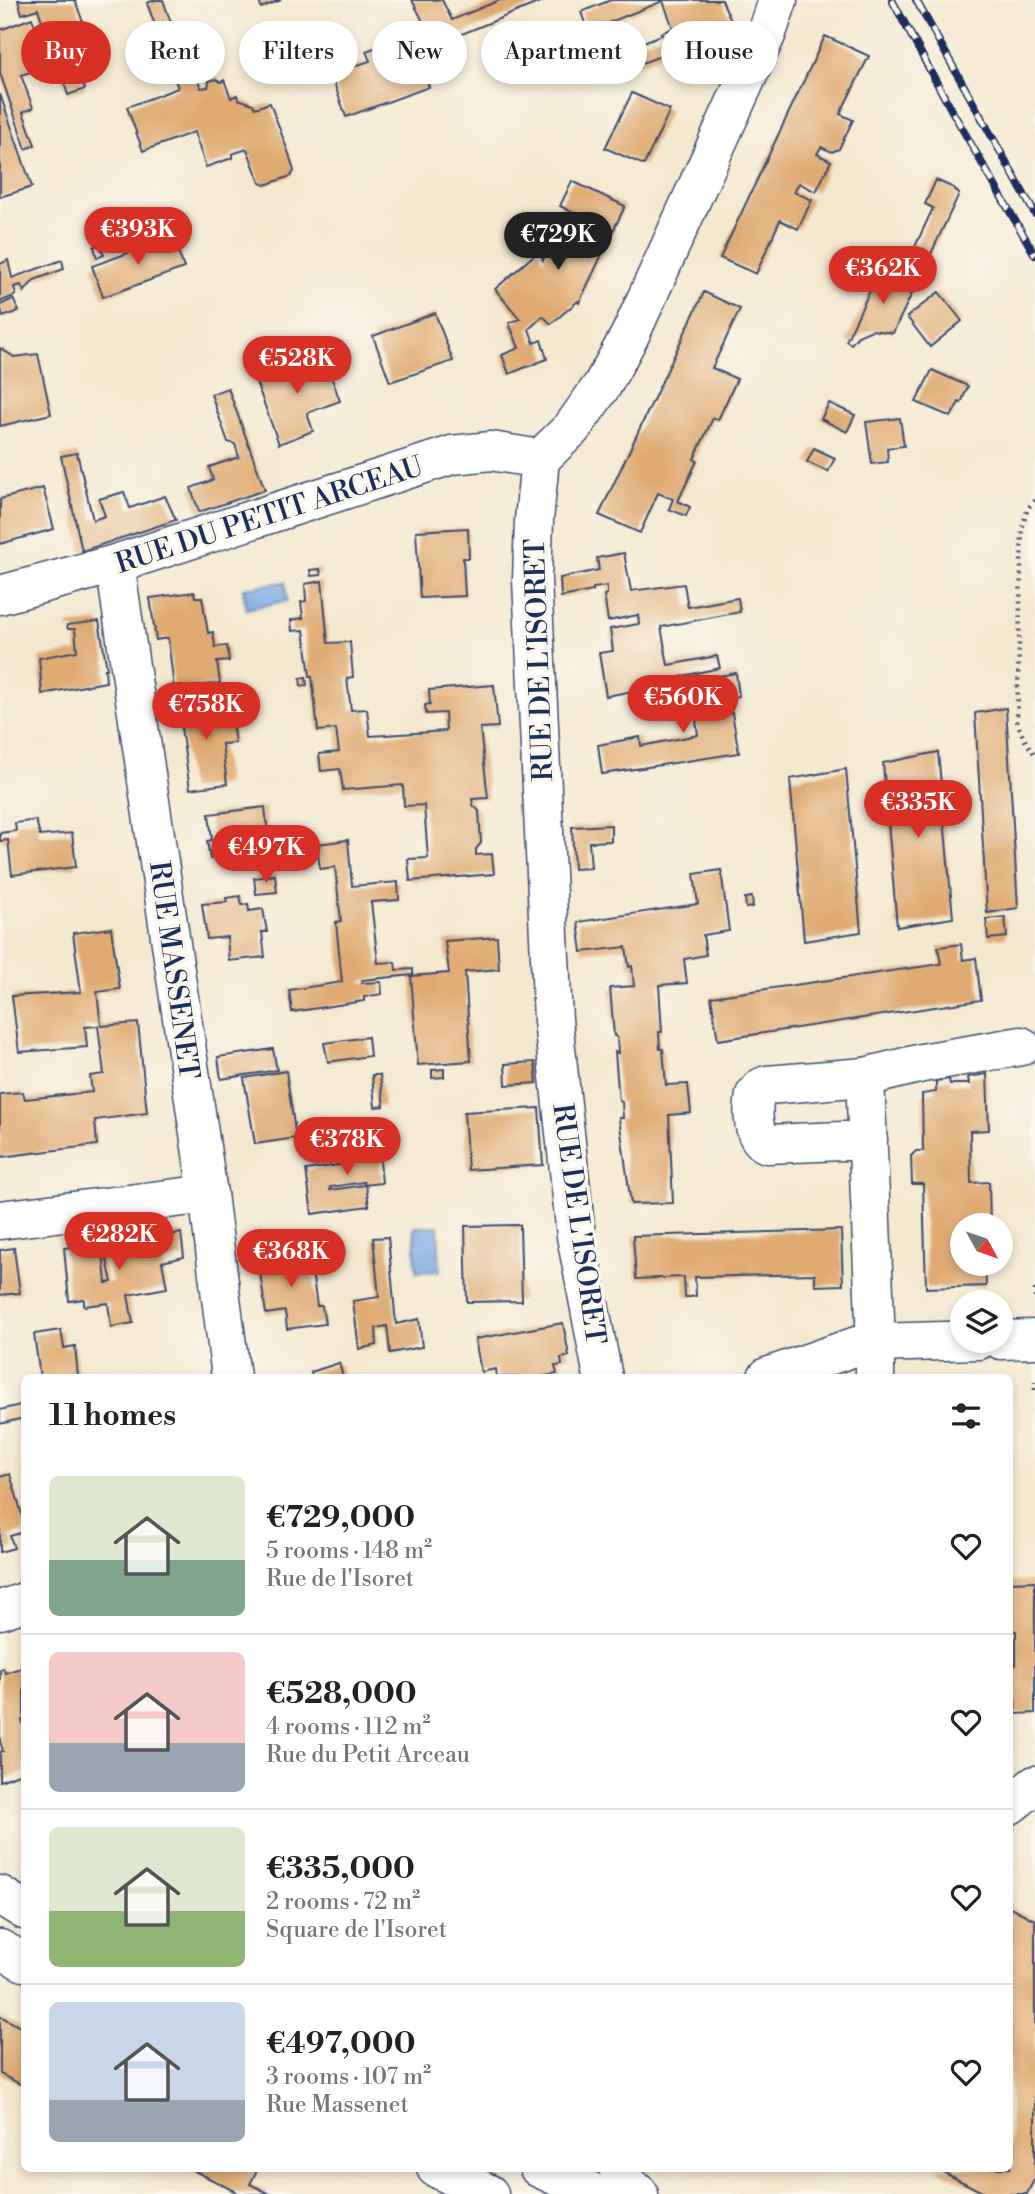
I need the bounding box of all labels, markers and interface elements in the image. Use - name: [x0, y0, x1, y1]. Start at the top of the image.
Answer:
- chip: Buy: [21, 21, 111, 84]
- chip: Rent: [125, 21, 225, 84]
- chip: Filters: [239, 21, 358, 84]
- chip: New: [372, 21, 467, 84]
- chip: Apartment: [481, 21, 647, 84]
- chip: House: [661, 21, 778, 84]
- pin: €393K: [89, 208, 187, 267]
- pin: €729K: [509, 212, 607, 272]
- text: €393K: [100, 216, 176, 244]
- text: €729K: [520, 221, 596, 249]
- pin: €362K: [834, 246, 932, 306]
- text: €362K: [845, 255, 921, 283]
- pin: €528K: [248, 336, 346, 396]
- text: €528K: [259, 345, 335, 373]
- street label: RUE DU PETIT ARCEAU: [111, 449, 428, 582]
- street label: RUE DE L'ISORET: [518, 538, 561, 782]
- pin: €560K: [634, 676, 732, 735]
- pin: €758K: [157, 682, 255, 742]
- text: €560K: [643, 684, 723, 712]
- text: €758K: [168, 691, 244, 719]
- pin: €335K: [869, 780, 967, 840]
- text: €335K: [880, 789, 956, 817]
- pin: €497K: [217, 826, 315, 885]
- text: €497K: [227, 834, 305, 862]
- street label: RUE MASSENET: [141, 859, 206, 1081]
- street label: RUE DE L'ISORET: [544, 1102, 613, 1347]
- pin: €378K: [298, 1118, 396, 1177]
- text: €378K: [310, 1126, 384, 1154]
- pin: €282K: [70, 1212, 168, 1272]
- north arrow: [950, 1213, 1013, 1276]
- map controls: [950, 1213, 1013, 1353]
- text: €282K: [80, 1221, 158, 1249]
- pin: €368K: [242, 1230, 340, 1289]
- text: €368K: [253, 1238, 329, 1266]
- button: layers: [950, 1290, 1013, 1353]
- text: 11 homes: [49, 1397, 176, 1435]
- icon: filters: [947, 1397, 985, 1435]
- text: €729,000: [266, 1499, 415, 1537]
- icon: home: [105, 1504, 189, 1588]
- icon: heart: [947, 1527, 985, 1565]
- text: 5 rooms · 148 m²: [266, 1537, 432, 1565]
- text: Rue de l'Isoret: [266, 1565, 414, 1593]
- text: €528,000: [266, 1675, 417, 1713]
- icon: home: [105, 1680, 189, 1764]
- icon: heart: [947, 1703, 985, 1741]
- text: 4 rooms · 112 m²: [266, 1713, 431, 1741]
- text: Rue du Petit Arceau: [266, 1741, 470, 1769]
- text: €335,000: [266, 1850, 415, 1888]
- icon: home: [105, 1855, 189, 1939]
- icon: heart: [947, 1878, 985, 1916]
- text: 2 rooms · 72 m²: [266, 1888, 420, 1916]
- text: Square de l'Isoret: [266, 1916, 447, 1944]
- text: €497,000: [266, 2025, 415, 2063]
- icon: home: [105, 2030, 189, 2114]
- icon: heart: [947, 2053, 985, 2091]
- text: 3 rooms · 107 m²: [266, 2063, 431, 2091]
- text: Rue Massenet: [266, 2091, 409, 2119]

